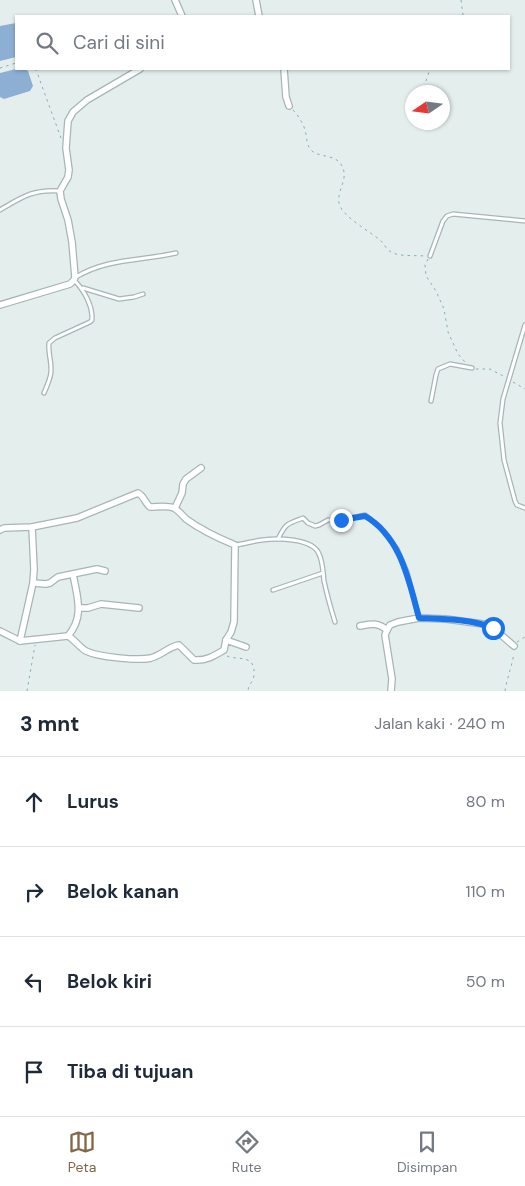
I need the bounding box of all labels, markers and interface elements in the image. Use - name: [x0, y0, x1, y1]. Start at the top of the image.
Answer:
- search box: [15, 15, 510, 70]
- icon: search: [33, 29, 61, 57]
- text: Cari di sini: [73, 30, 165, 55]
- north arrow: [405, 85, 450, 130]
- route end: [330, 509, 353, 532]
- route start: [482, 617, 505, 640]
- text: 3 mnt: [20, 710, 79, 738]
- text: Jalan kaki · 240 m: [374, 713, 505, 734]
- icon: ahead: [20, 788, 48, 816]
- text: Lurus: [67, 789, 119, 814]
- text: 80 m: [466, 791, 505, 812]
- icon: right: [20, 878, 48, 906]
- text: Belok kanan: [67, 879, 179, 904]
- text: 110 m: [466, 881, 505, 902]
- icon: left: [20, 968, 48, 996]
- text: Belok kiri: [67, 969, 152, 994]
- text: 50 m: [466, 971, 505, 992]
- icon: arrive: [20, 1058, 48, 1086]
- text: Tiba di tujuan: [67, 1059, 193, 1084]
- tab: Peta: [68, 1128, 96, 1176]
- tab: Rute: [232, 1128, 261, 1176]
- tab: Disimpan: [397, 1128, 457, 1176]

